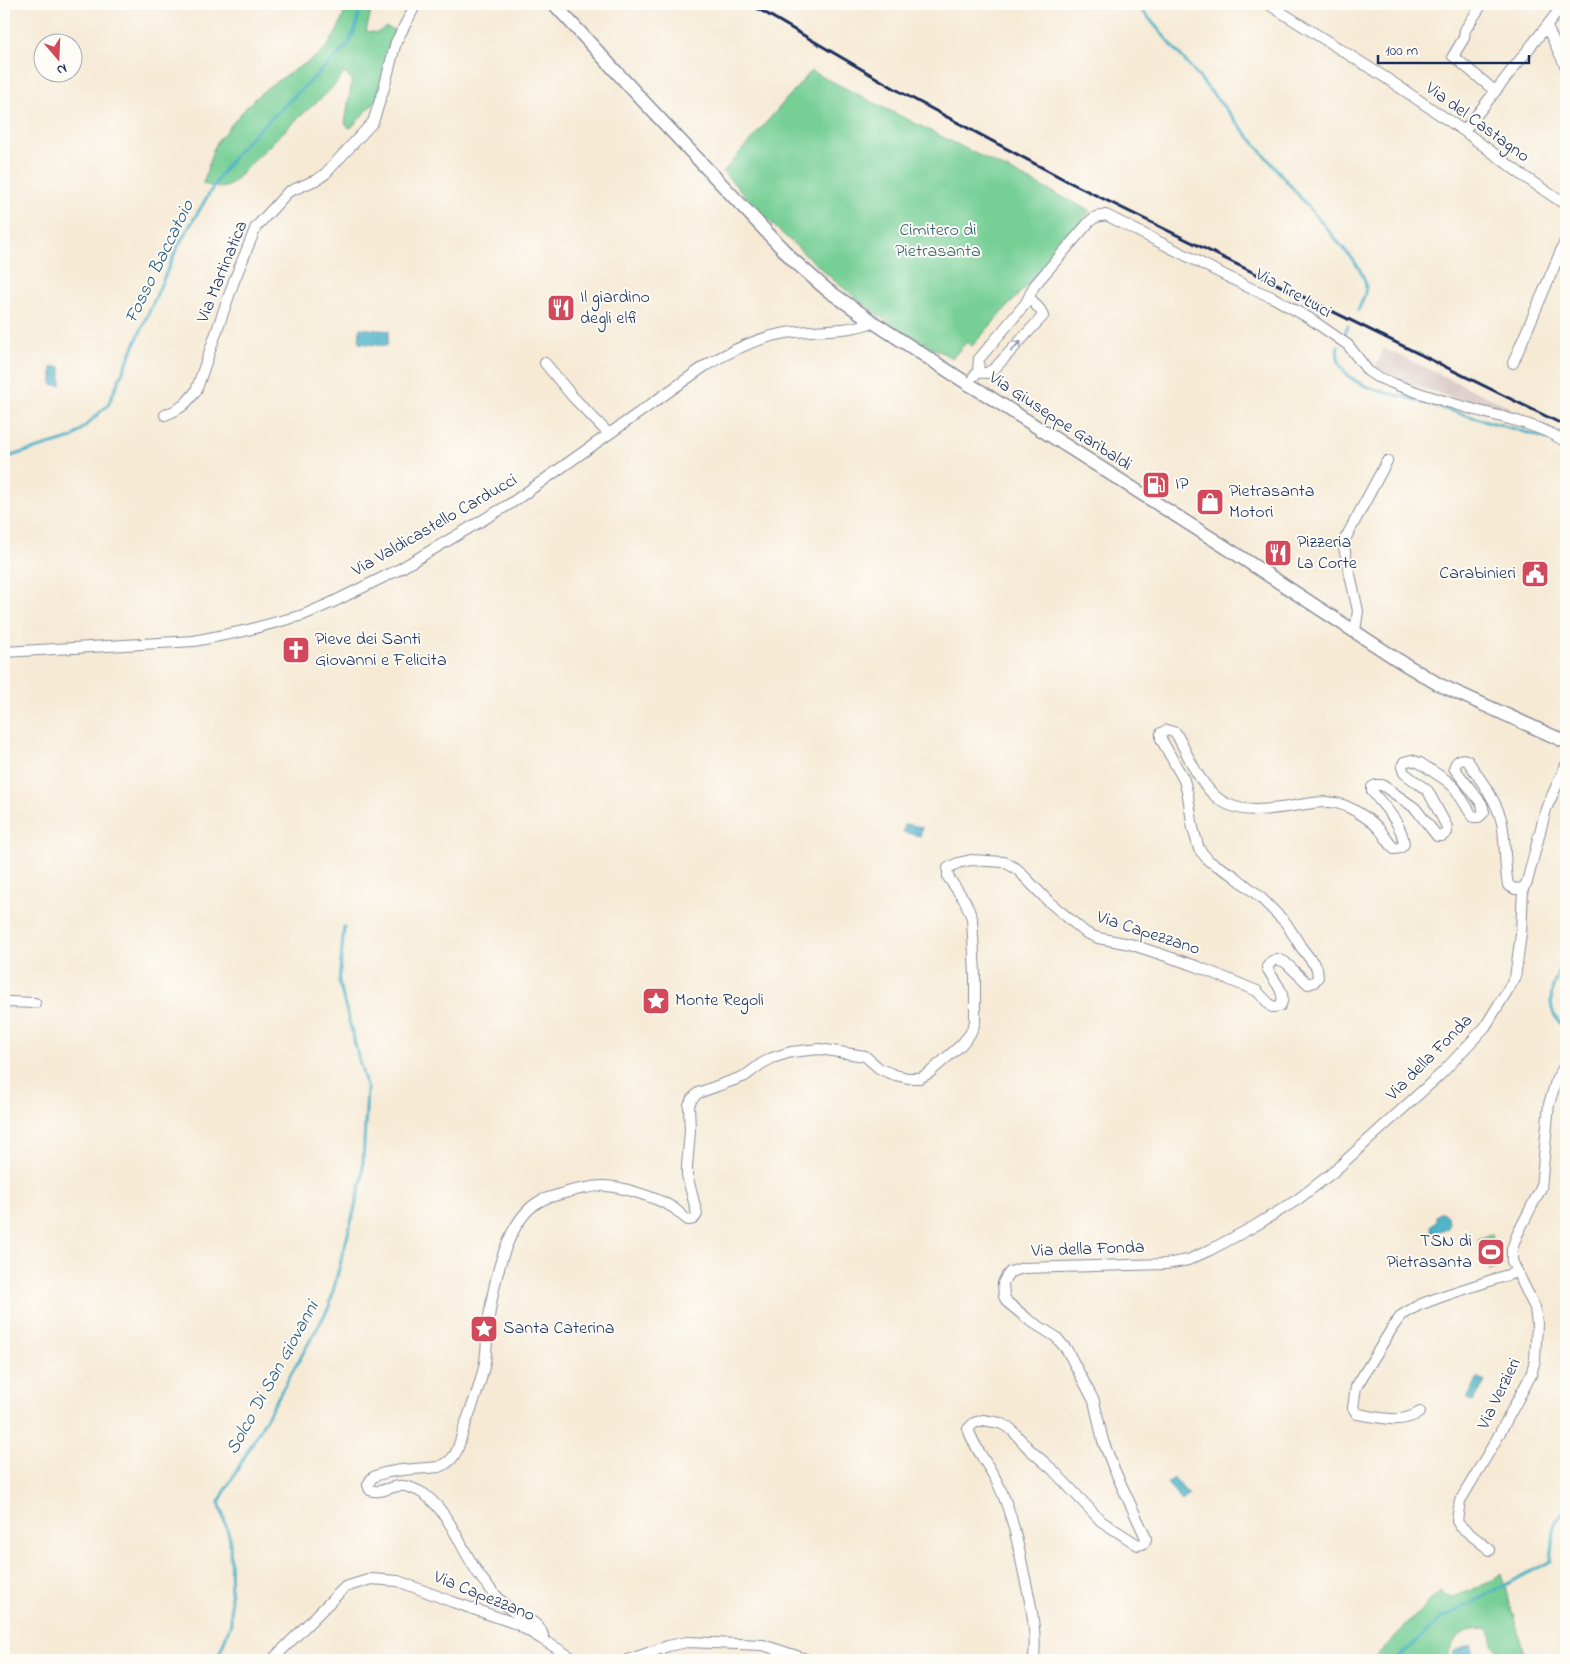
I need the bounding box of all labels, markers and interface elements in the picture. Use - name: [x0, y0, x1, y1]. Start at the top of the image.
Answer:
- north arrow: [32, 32, 82, 82]
- scale bar: [1378, 32, 1529, 64]
- text: 100 m: [1385, 40, 1418, 62]
- text: N: [54, 57, 70, 80]
- street label: Via del Castagno: [1418, 76, 1535, 171]
- water label: Fosso Baccatoio: [118, 195, 202, 328]
- street label: Via Martinatica: [190, 217, 255, 328]
- park label: Cimitero di Pietrasanta: [895, 218, 981, 265]
- street label: Via Tre Luci: [1249, 262, 1336, 326]
- place label: Il giardino degli elfi: [580, 285, 650, 333]
- restaurant icon: Il giardino degli elfi: [546, 293, 576, 323]
- one-way arrow: [1010, 339, 1022, 352]
- street label: Via Giuseppe Garibaldi: [982, 365, 1137, 478]
- street label: Via Valdicastello Carducci: [347, 468, 522, 585]
- fuel station icon: IP: [1141, 470, 1171, 500]
- place label: IP: [1175, 472, 1189, 498]
- place label: Pietrasanta Motori: [1229, 479, 1315, 526]
- shop icon: Pietrasanta Motori: [1195, 487, 1225, 517]
- place label: Pizzeria La Corte: [1297, 530, 1358, 577]
- restaurant icon: Pizzeria La Corte: [1263, 538, 1293, 568]
- public building icon: Carabinieri: [1520, 559, 1550, 589]
- place label: Carabinieri: [1439, 561, 1516, 587]
- place label: Pieve dei Santi Giovanni e Felicita: [315, 627, 447, 674]
- church icon: Pieve dei Santi Giovanni e Felicita: [281, 635, 311, 665]
- street label: Via Capezzano: [1092, 905, 1203, 963]
- place icon: Monte Regoli: [641, 986, 671, 1016]
- place label: Monte Regoli: [675, 988, 764, 1015]
- street label: Via della Fonda: [1380, 1009, 1479, 1108]
- place label: TSN di Pietrasanta: [1386, 1229, 1472, 1276]
- street label: Via della Fonda: [1030, 1235, 1145, 1265]
- sports icon: TSN di Pietrasanta: [1476, 1237, 1506, 1267]
- water label: Solco Di San Giovanni: [220, 1295, 327, 1460]
- place icon: Santa Caterina: [469, 1314, 499, 1344]
- place label: Santa Caterina: [503, 1316, 615, 1342]
- street label: Via Verzieri: [1471, 1354, 1528, 1435]
- street label: Via Capezzano: [428, 1564, 539, 1629]

